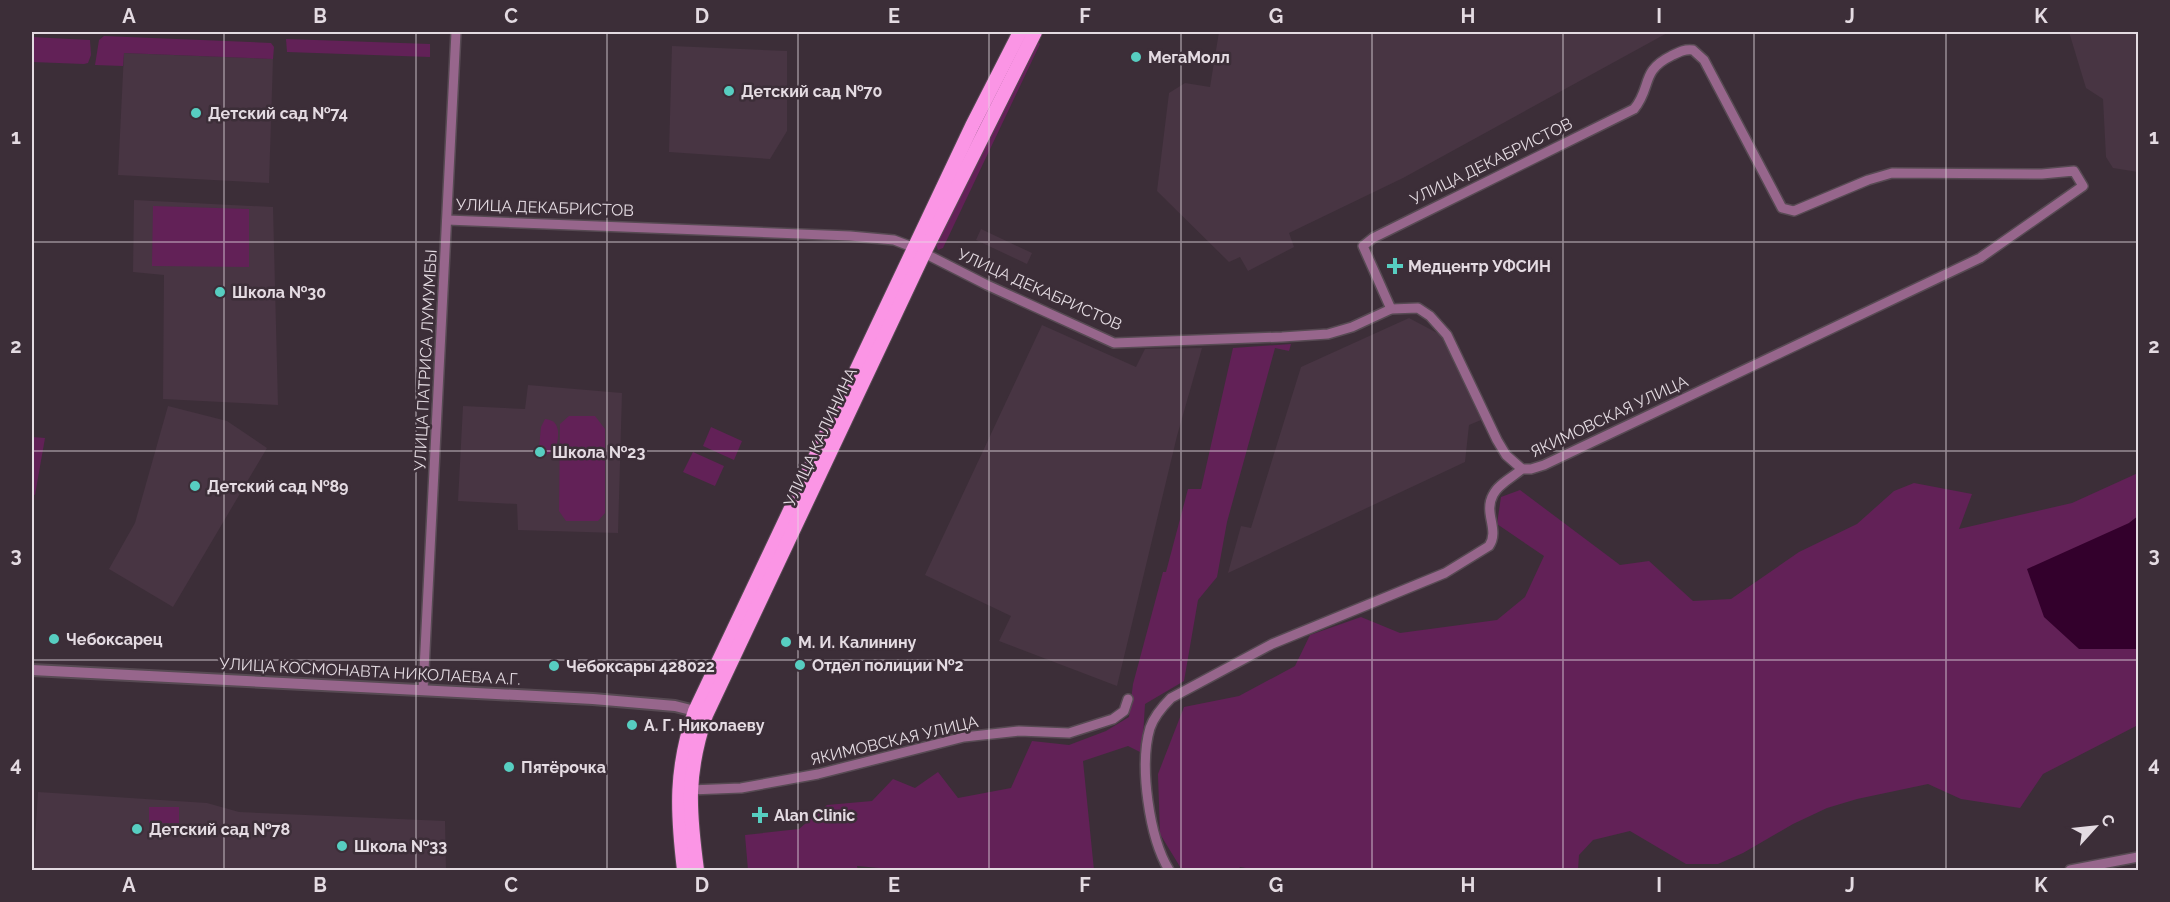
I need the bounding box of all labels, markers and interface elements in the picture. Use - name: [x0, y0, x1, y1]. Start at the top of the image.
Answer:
- text: A: [122, 4, 136, 28]
- text: B: [313, 4, 327, 28]
- text: C: [504, 4, 518, 28]
- text: D: [695, 4, 709, 28]
- text: E: [888, 4, 900, 28]
- text: F: [1079, 4, 1091, 28]
- text: G: [1269, 4, 1283, 28]
- text: H: [1461, 4, 1475, 28]
- text: I: [1656, 4, 1662, 28]
- text: J: [1845, 4, 1855, 28]
- text: K: [2034, 4, 2048, 28]
- place label: МегаМолл: [1148, 48, 1230, 67]
- marker: МегаМолл: [1129, 50, 1143, 64]
- place label: Детский сад №70: [741, 82, 882, 101]
- marker: Детский сад №70: [722, 84, 736, 98]
- place label: Детский сад №74: [208, 104, 348, 123]
- marker: Детский сад №74: [189, 106, 203, 120]
- street label: УЛИЦА ДЕКАБРИСТОВ: [1407, 114, 1575, 209]
- text: 1: [11, 125, 21, 149]
- text: 1: [2149, 125, 2159, 149]
- street label: УЛИЦА ДЕКАБРИСТОВ: [456, 195, 634, 220]
- street label: УЛИЦА ДЕКАБРИСТОВ: [955, 245, 1125, 334]
- street label: УЛИЦА ПАТРИСА ЛУМУМБЫ: [410, 249, 441, 471]
- marker: Медцентр УФСИН: [1386, 257, 1404, 275]
- place label: Медцентр УФСИН: [1408, 257, 1551, 276]
- place label: Школа №30: [232, 283, 326, 302]
- marker: Школа №30: [213, 285, 227, 299]
- text: 2: [10, 334, 22, 358]
- text: 2: [2148, 334, 2160, 358]
- street label: УЛИЦА КАЛИНИНА: [780, 365, 861, 510]
- street label: ЯКИМОВСКАЯ УЛИЦА: [1527, 372, 1691, 461]
- place label: Школа №23: [552, 443, 645, 462]
- marker: Школа №23: [533, 445, 547, 459]
- place label: Детский сад №89: [207, 477, 349, 496]
- marker: Детский сад №89: [188, 479, 202, 493]
- text: 3: [10, 543, 22, 567]
- text: 3: [2148, 543, 2160, 567]
- place label: Чебоксарец: [66, 630, 163, 649]
- marker: Чебоксарец: [47, 632, 61, 646]
- place label: М. И. Калинину: [798, 633, 916, 652]
- marker: М. И. Калинину: [779, 635, 793, 649]
- street label: УЛИЦА КОСМОНАВТА НИКОЛАЕВА А.Г.: [219, 654, 521, 689]
- place label: Отдел полиции №2: [812, 656, 964, 675]
- place label: Чебоксары 428022: [566, 657, 715, 676]
- marker: Отдел полиции №2: [793, 658, 807, 672]
- marker: Чебоксары 428022: [547, 659, 561, 673]
- street label: ЯКИМОВСКАЯ УЛИЦА: [808, 712, 980, 769]
- place label: А. Г. Николаеву: [644, 716, 765, 735]
- marker: А. Г. Николаеву: [625, 718, 639, 732]
- text: 4: [10, 752, 22, 776]
- text: 4: [2148, 752, 2160, 776]
- place label: Пятёрочка: [521, 758, 606, 777]
- marker: Пятёрочка: [502, 760, 516, 774]
- north arrow: [2065, 797, 2125, 857]
- marker: Alan Clinic: [751, 806, 769, 824]
- place label: Alan Clinic: [774, 806, 855, 825]
- text: С: [2097, 811, 2119, 830]
- place label: Детский сад №78: [149, 820, 290, 839]
- marker: Детский сад №78: [130, 822, 144, 836]
- place label: Школа №33: [354, 837, 447, 856]
- marker: Школа №33: [335, 839, 349, 853]
- text: A: [122, 873, 136, 897]
- text: B: [313, 873, 327, 897]
- text: C: [504, 873, 518, 897]
- text: D: [695, 873, 709, 897]
- text: E: [888, 873, 900, 897]
- text: F: [1079, 873, 1091, 897]
- text: G: [1269, 873, 1283, 897]
- text: H: [1461, 873, 1475, 897]
- text: I: [1656, 873, 1662, 897]
- text: J: [1845, 873, 1855, 897]
- text: K: [2034, 873, 2048, 897]

